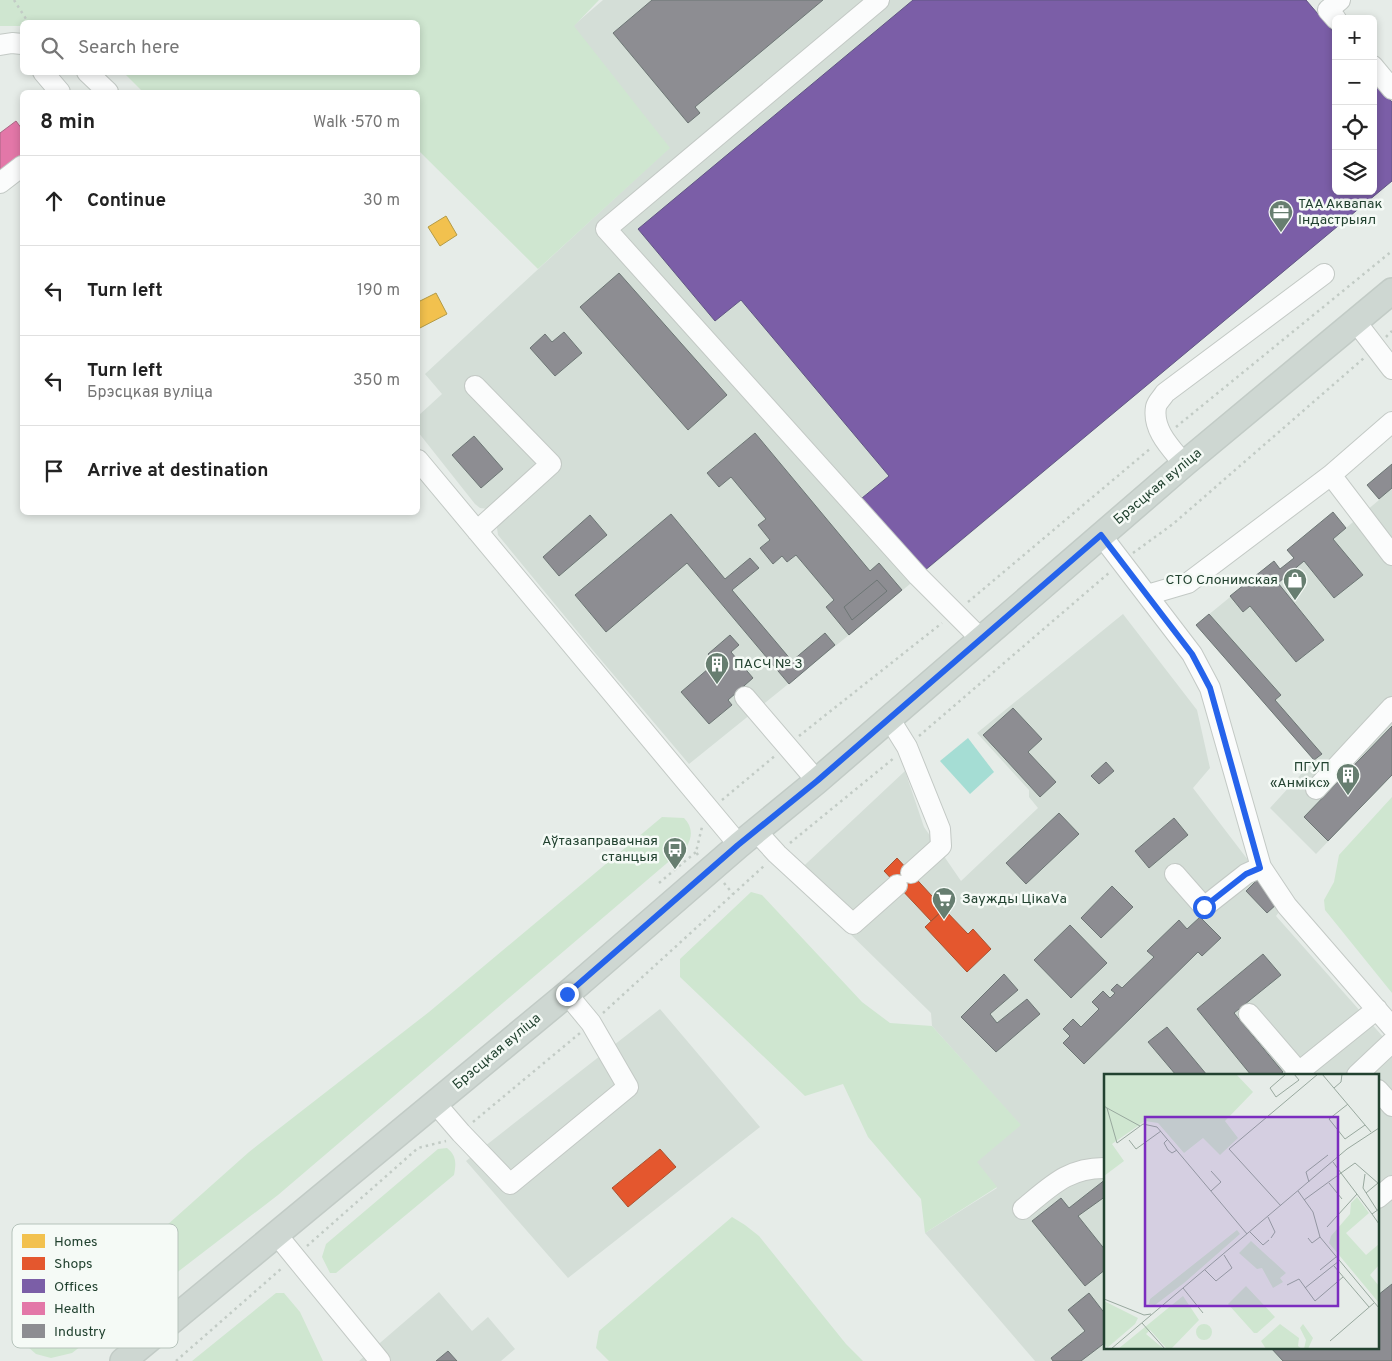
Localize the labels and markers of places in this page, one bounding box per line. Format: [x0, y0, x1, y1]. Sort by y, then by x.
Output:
place label: ТАА Аквапак Індастрыял [1298, 196, 1382, 229]
office icon: ТАА Аквапак Індастрыял [1268, 199, 1294, 233]
shop icon: СТО Слонимская [1282, 567, 1308, 601]
place label: СТО Слонимская [1166, 572, 1278, 589]
building icon: ПАСЧ № 3 [704, 651, 730, 685]
place label: ПАСЧ № 3 [734, 656, 803, 673]
place label: ПГУП «Анмікс» [1270, 759, 1330, 792]
building icon: ПГУП «Анмікс» [1335, 762, 1361, 796]
place label: Аўтазаправачная станцыя [542, 833, 658, 866]
bus stop icon: Аўтазаправачная станцыя [662, 836, 688, 870]
supermarket icon: Заужды ЦікаVа [931, 886, 957, 920]
place label: Заужды ЦікаVа [962, 891, 1067, 908]

